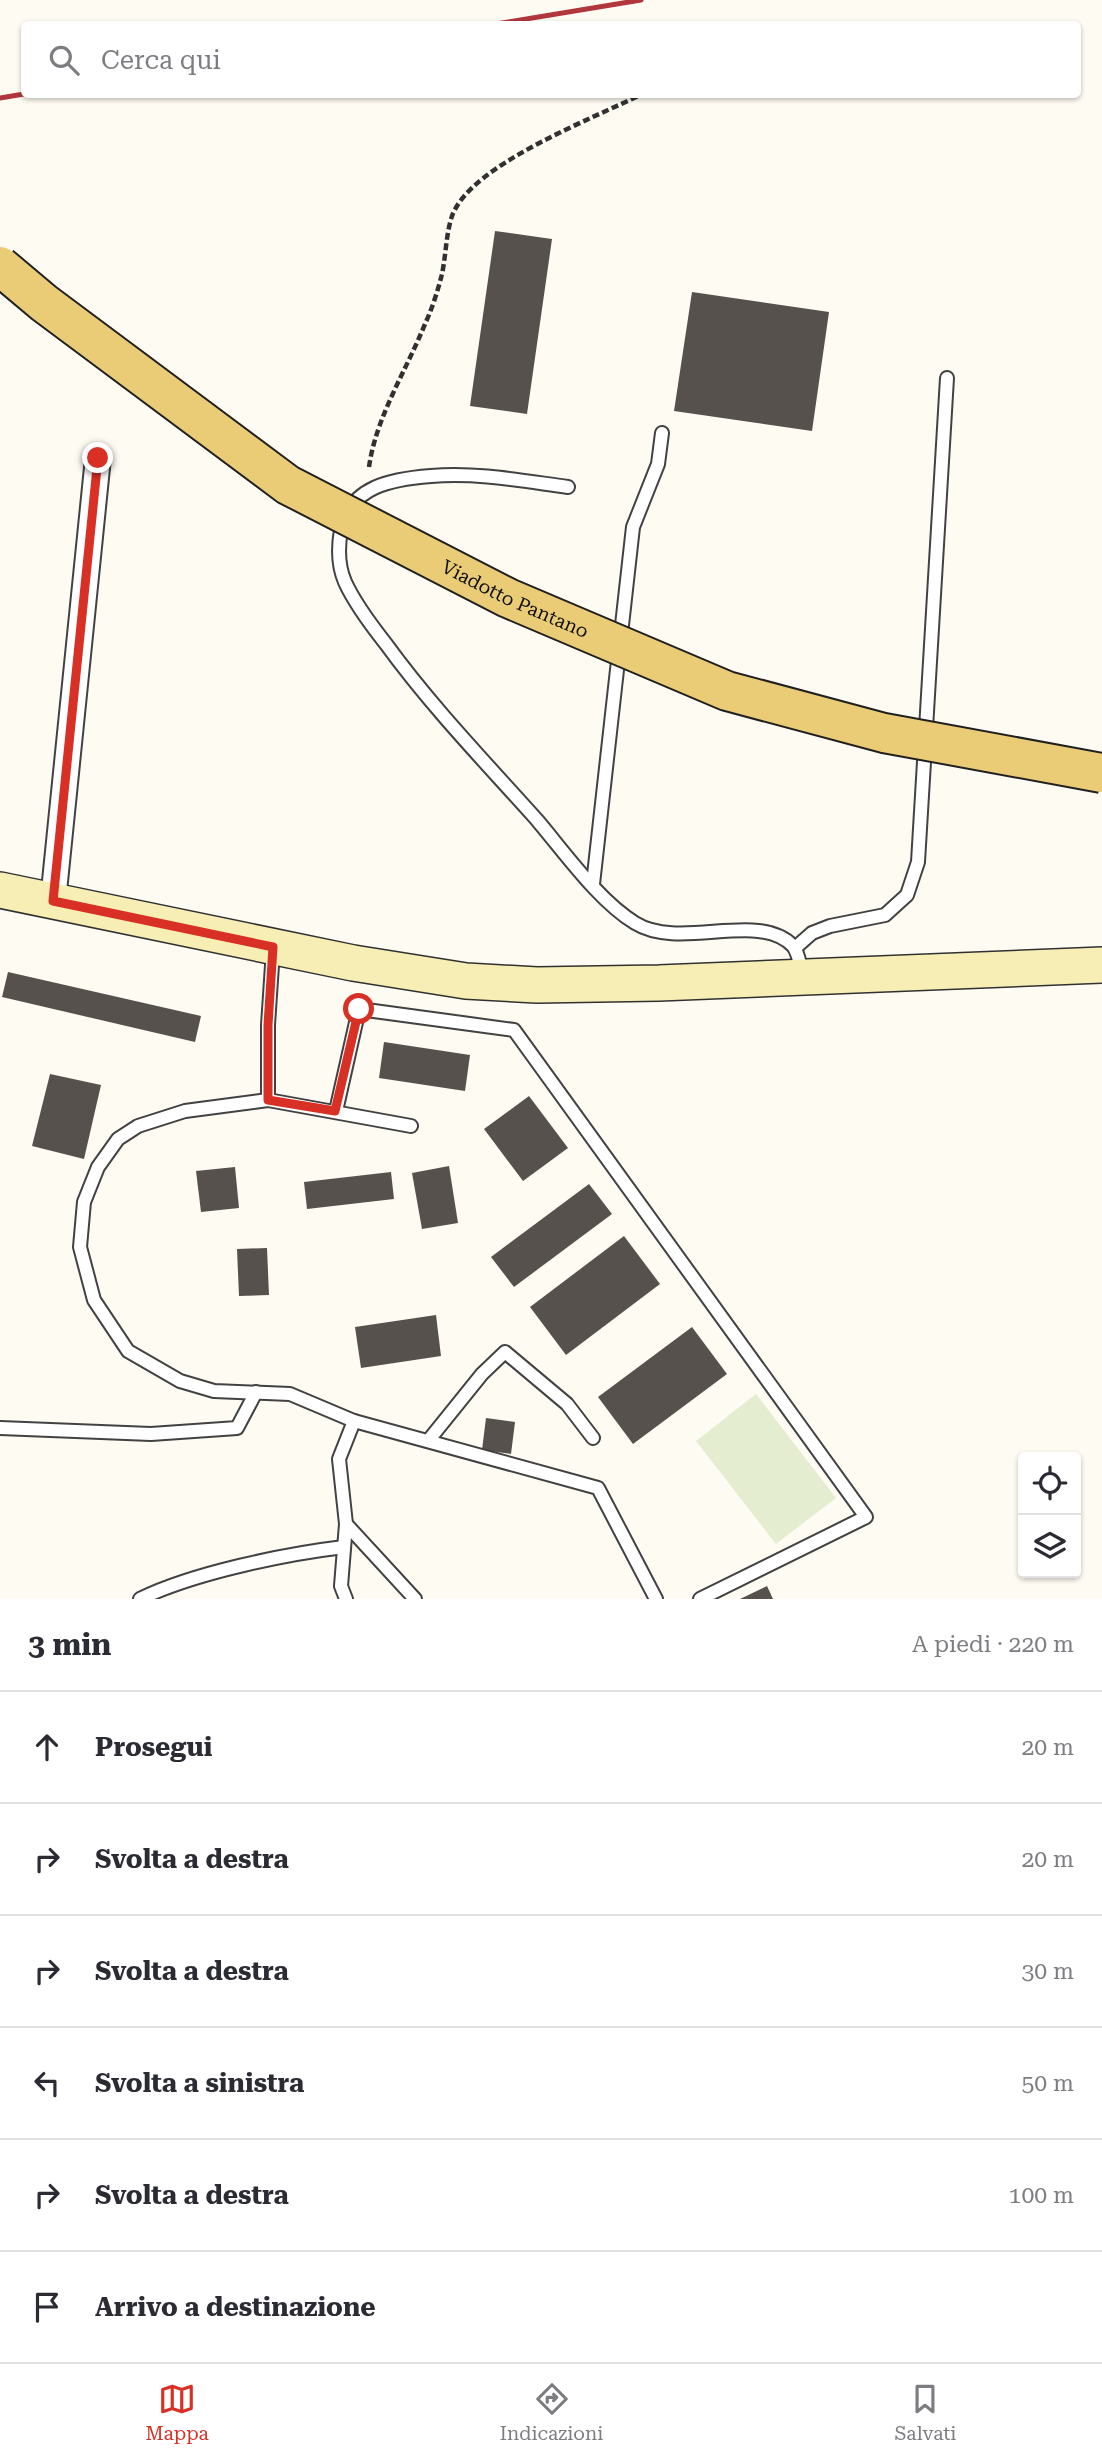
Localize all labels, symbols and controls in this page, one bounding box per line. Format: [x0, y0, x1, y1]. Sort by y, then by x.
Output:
search box [21, 21, 1081, 98]
icon: search [45, 41, 83, 79]
text: Cerca qui [101, 45, 221, 75]
route end [82, 442, 113, 473]
street label: Viadotto Pantano [438, 554, 592, 642]
route start [343, 993, 374, 1024]
map controls [1018, 1452, 1081, 1578]
button: locate [1018, 1452, 1081, 1515]
button: layers [1018, 1515, 1081, 1578]
text: 3 min [28, 1627, 111, 1662]
text: A piedi · 220 m [912, 1631, 1074, 1658]
icon: ahead [28, 1728, 66, 1766]
text: Prosegui [95, 1732, 212, 1762]
text: 20 m [1021, 1734, 1074, 1761]
icon: right [28, 1840, 66, 1878]
text: Svolta a destra [95, 1844, 289, 1874]
text: 20 m [1021, 1846, 1074, 1873]
icon: right [28, 1952, 66, 1990]
text: Svolta a destra [95, 1956, 289, 1986]
text: 30 m [1021, 1958, 1074, 1985]
icon: left [28, 2064, 66, 2102]
text: Svolta a sinistra [95, 2068, 304, 2098]
text: 50 m [1021, 2070, 1074, 2097]
icon: right [28, 2176, 66, 2214]
text: Svolta a destra [95, 2180, 289, 2210]
text: 100 m [1009, 2182, 1074, 2209]
icon: arrive [28, 2288, 66, 2326]
text: Arrivo a destinazione [95, 2292, 376, 2322]
tab: Mappa [146, 2380, 209, 2445]
tab: Indicazioni [500, 2380, 603, 2445]
tab: Salvati [894, 2380, 956, 2445]

